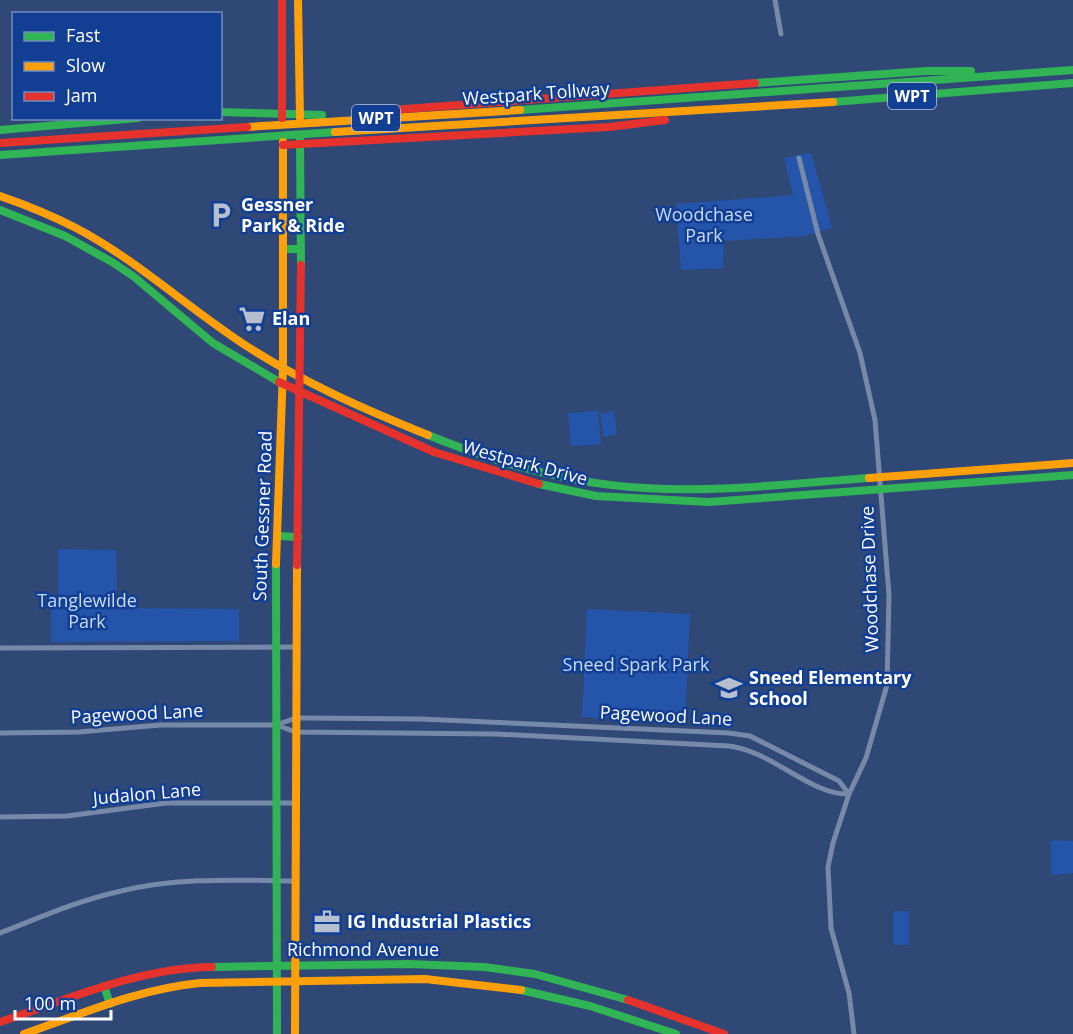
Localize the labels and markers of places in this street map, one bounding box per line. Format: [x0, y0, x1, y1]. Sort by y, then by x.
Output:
place label: Gessner Park & Ride [241, 192, 345, 237]
parking icon: Gessner Park & Ride [206, 200, 236, 230]
supermarket icon: Elan [237, 304, 267, 334]
place label: Elan [272, 306, 310, 330]
place label: Sneed Elementary School [749, 665, 912, 710]
school or university icon: Sneed Elementary School [714, 673, 744, 703]
office icon: IG Industrial Plastics [312, 907, 342, 937]
place label: IG Industrial Plastics [347, 909, 531, 933]

